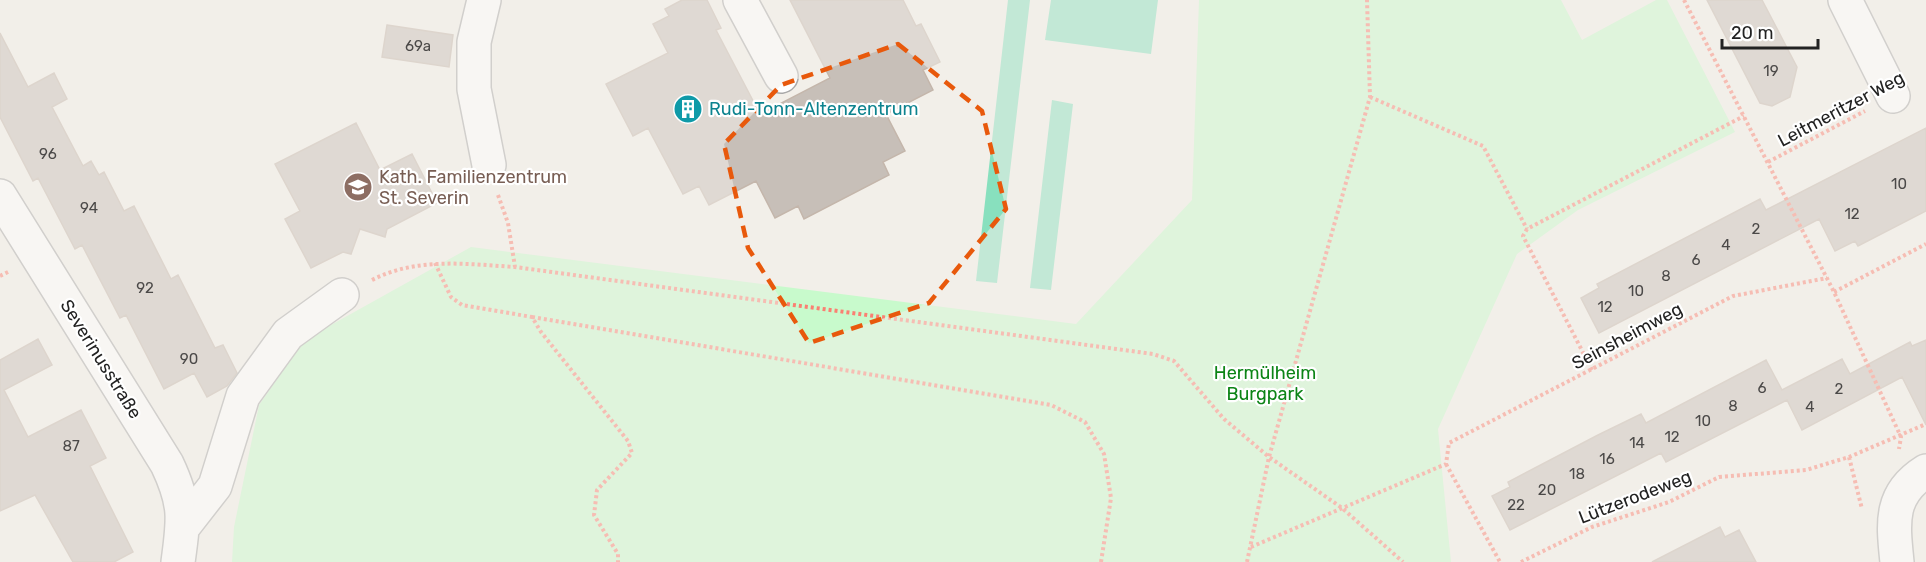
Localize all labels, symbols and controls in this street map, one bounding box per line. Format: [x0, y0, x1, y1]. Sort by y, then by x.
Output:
scale bar [1722, 12, 1818, 50]
text: 20 m [1731, 22, 1773, 44]
house number: 69a [405, 37, 431, 55]
house number: 19 [1763, 62, 1779, 80]
street label: Leitmeritzer Weg [1774, 66, 1908, 152]
building icon: Rudi-Tonn-Altenzentrum [672, 93, 704, 125]
place label: Rudi-Tonn-Altenzentrum [709, 98, 918, 120]
house number: 96 [39, 145, 57, 163]
place label: Kath. Familienzentrum St. Severin [379, 166, 567, 209]
school or university icon: Kath. Familienzentrum St. Severin [342, 171, 374, 203]
house number: 10 [1891, 175, 1907, 193]
house number: 94 [80, 199, 98, 217]
house number: 12 [1844, 205, 1860, 223]
house number: 2 [1752, 220, 1761, 238]
house number: 4 [1721, 236, 1731, 254]
house number: 6 [1691, 251, 1701, 269]
house number: 8 [1661, 267, 1671, 285]
house number: 92 [136, 279, 154, 297]
house number: 10 [1628, 282, 1644, 300]
street label: Severinusstraße [56, 295, 146, 423]
street label: Seinsheimweg [1568, 298, 1686, 374]
house number: 12 [1597, 298, 1613, 316]
house number: 90 [180, 350, 198, 368]
park label: Hermülheim Burgpark [1214, 362, 1316, 405]
house number: 6 [1757, 379, 1767, 397]
house number: 2 [1835, 380, 1844, 398]
house number: 8 [1728, 397, 1738, 415]
house number: 4 [1805, 398, 1815, 416]
house number: 10 [1695, 412, 1711, 430]
house number: 12 [1664, 428, 1680, 446]
house number: 14 [1629, 434, 1645, 452]
house number: 87 [62, 437, 80, 455]
house number: 16 [1599, 450, 1615, 468]
house number: 18 [1569, 465, 1585, 483]
street label: Lützerodeweg [1575, 465, 1695, 529]
house number: 20 [1538, 481, 1556, 499]
house number: 22 [1507, 496, 1525, 514]

